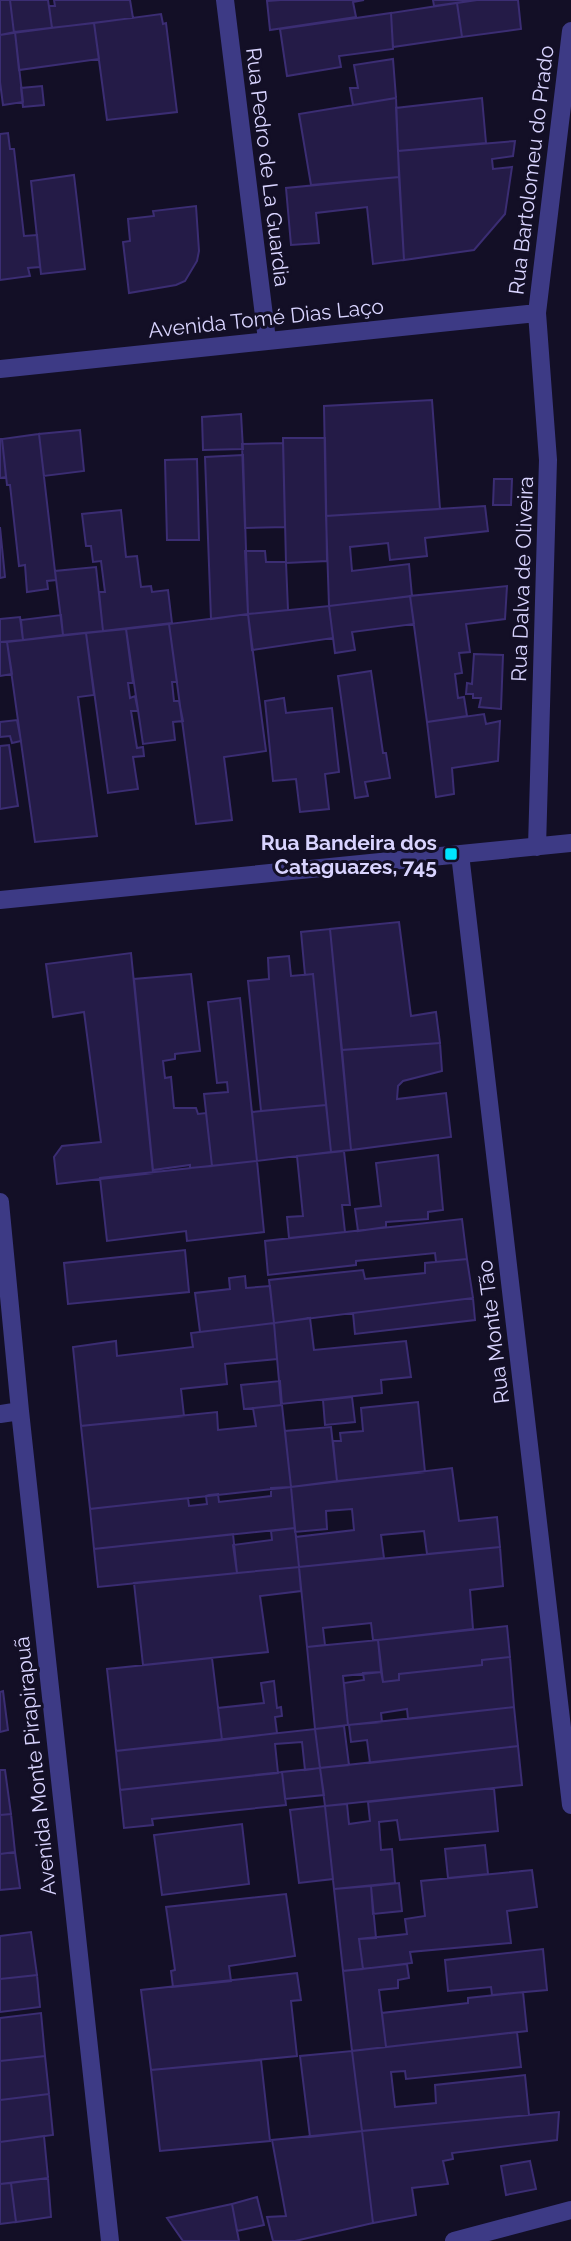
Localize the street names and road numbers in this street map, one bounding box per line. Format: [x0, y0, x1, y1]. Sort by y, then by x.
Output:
street label: Rua Bartolomeu do Prado [503, 44, 559, 296]
street label: Rua Pedro de La Guardia [241, 46, 295, 288]
street label: Avenida Tomé Dias Laço [147, 293, 385, 343]
street label: Rua Dalva de Oliveira [506, 476, 538, 682]
street label: Rua Monte Tão [472, 1259, 514, 1405]
street label: Avenida Monte Pirapirapuã [9, 1635, 61, 1897]

